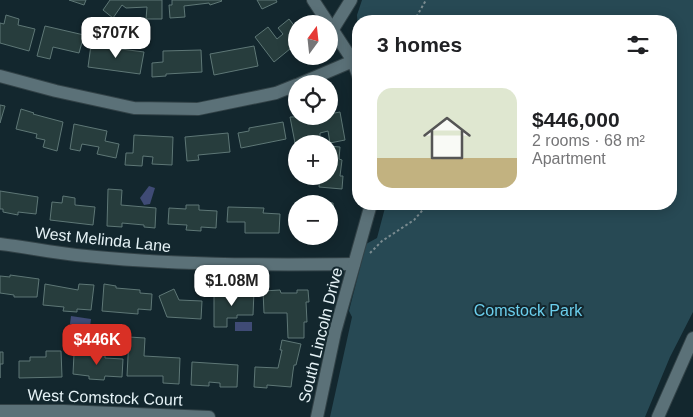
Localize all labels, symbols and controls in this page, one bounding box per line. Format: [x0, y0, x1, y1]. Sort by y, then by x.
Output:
north arrow [288, 15, 338, 65]
map controls [288, 15, 338, 245]
pin: $707K [81, 17, 151, 59]
text: $707K [92, 24, 140, 41]
icon: filters [624, 31, 652, 59]
text: 3 homes [377, 33, 462, 56]
button: locate [288, 75, 338, 125]
icon: home [417, 108, 477, 168]
text: $446,000 [532, 108, 620, 131]
text: 2 rooms · 68 m² [532, 132, 645, 149]
button: + [288, 135, 338, 185]
text: Apartment [532, 150, 606, 167]
button: − [288, 195, 338, 245]
street label: West Melinda Lane [34, 224, 172, 255]
pin: $1.08M [191, 264, 273, 307]
street label: South Lincoln Drive [295, 266, 346, 404]
text: $1.08M [205, 272, 259, 289]
park label: Comstock Park [474, 302, 583, 319]
pin: $446K [62, 324, 132, 366]
text: $446K [73, 331, 121, 348]
street label: West Comstock Court [27, 386, 183, 409]

